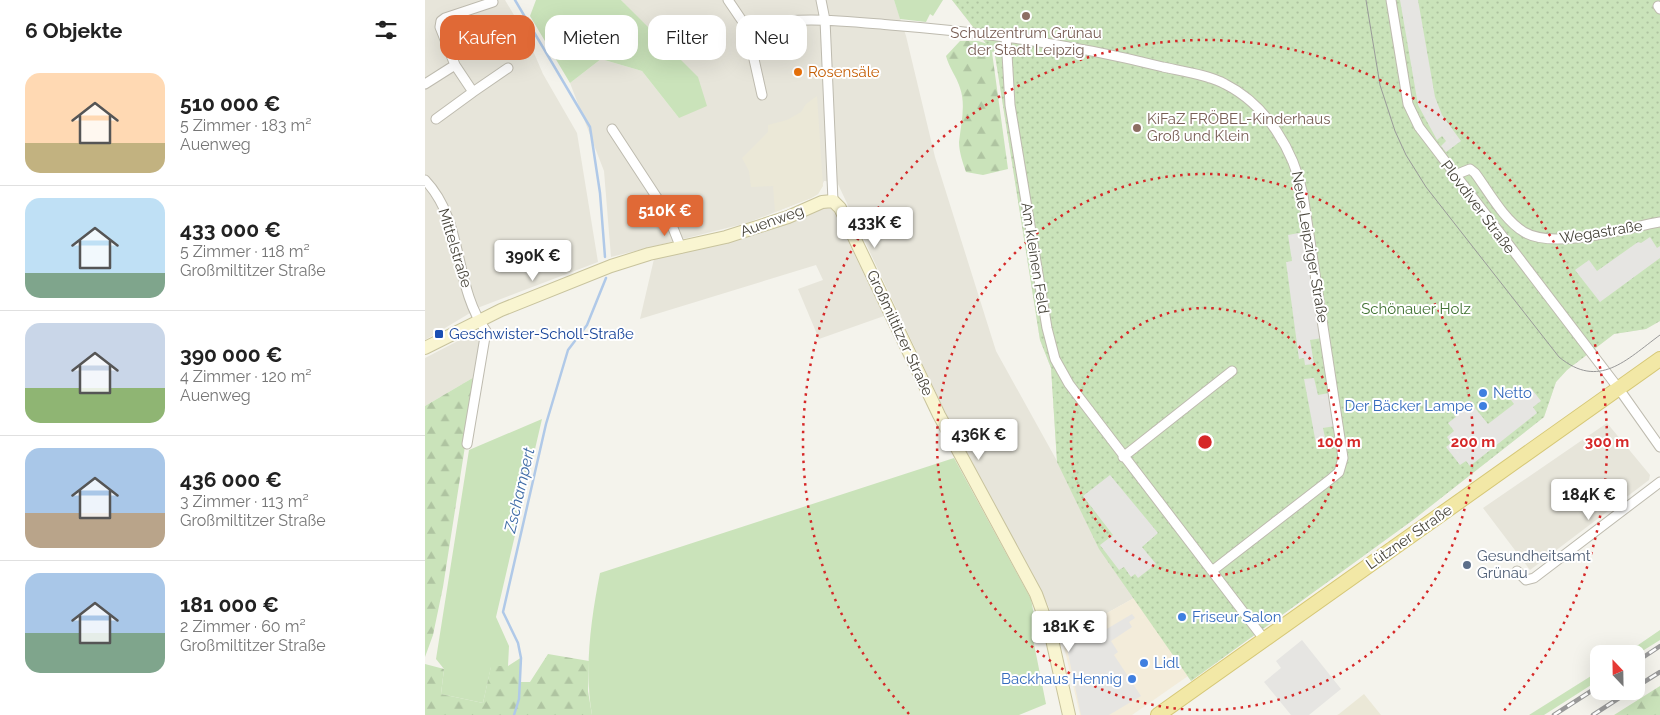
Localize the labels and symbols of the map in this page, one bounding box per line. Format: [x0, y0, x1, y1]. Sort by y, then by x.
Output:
marker: Schulzentrum Grünau der Stadt Leipzig [1020, 10, 1032, 22]
place label: Schulzentrum Grünau der Stadt Leipzig [950, 24, 1102, 59]
place label: Rosensäle [808, 63, 880, 81]
marker: Rosensäle [792, 66, 804, 78]
place label: KiFaZ FRÖBEL-Kinderhaus Groß und Klein [1147, 109, 1330, 145]
marker: KiFaZ FRÖBEL-Kinderhaus Groß und Klein [1131, 122, 1143, 134]
street label: Plovdiver Straße [1437, 157, 1519, 257]
street label: Neue Leipziger Straße [1288, 170, 1332, 324]
pin: 510K € [624, 194, 706, 237]
street label: Auenweg [738, 201, 806, 241]
street label: Am kleinen Feld [1017, 201, 1053, 315]
street label: Mittelstraße [434, 206, 476, 290]
pin: 433K € [834, 206, 916, 249]
street label: Wegastraße [1558, 217, 1644, 247]
pin: 390K € [492, 240, 574, 282]
street label: Großmiltitzer Straße [863, 267, 937, 399]
park label: Schönauer Holz [1361, 300, 1471, 318]
place label: Geschwister-Scholl-Straße [449, 325, 634, 343]
marker: Geschwister-Scholl-Straße [433, 328, 445, 340]
place label: Netto [1493, 384, 1532, 402]
marker: Netto [1477, 387, 1489, 399]
place label: Der Bäcker Lampe [1344, 397, 1473, 415]
marker: Der Bäcker Lampe [1477, 400, 1489, 412]
pin: 436K € [938, 418, 1020, 461]
centre of rings [1196, 433, 1214, 451]
text: 100 m [1317, 433, 1361, 451]
text: 200 m [1451, 433, 1495, 451]
text: 300 m [1585, 433, 1629, 451]
water label: Zschampert [500, 445, 539, 535]
pin: 184K € [1548, 478, 1630, 521]
street label: Lützner Straße [1363, 501, 1456, 573]
place label: Gesundheitsamt Grünau [1477, 547, 1591, 582]
marker: Gesundheitsamt Grünau [1461, 559, 1473, 571]
place label: Friseur Salon [1192, 608, 1282, 626]
pin: 181K € [1028, 610, 1110, 653]
marker: Friseur Salon [1176, 611, 1188, 623]
north arrow [1590, 645, 1645, 700]
place label: Lidl [1154, 654, 1180, 672]
marker: Lidl [1138, 657, 1150, 669]
place label: Backhaus Hennig [1001, 670, 1122, 688]
marker: Backhaus Hennig [1126, 673, 1138, 685]

